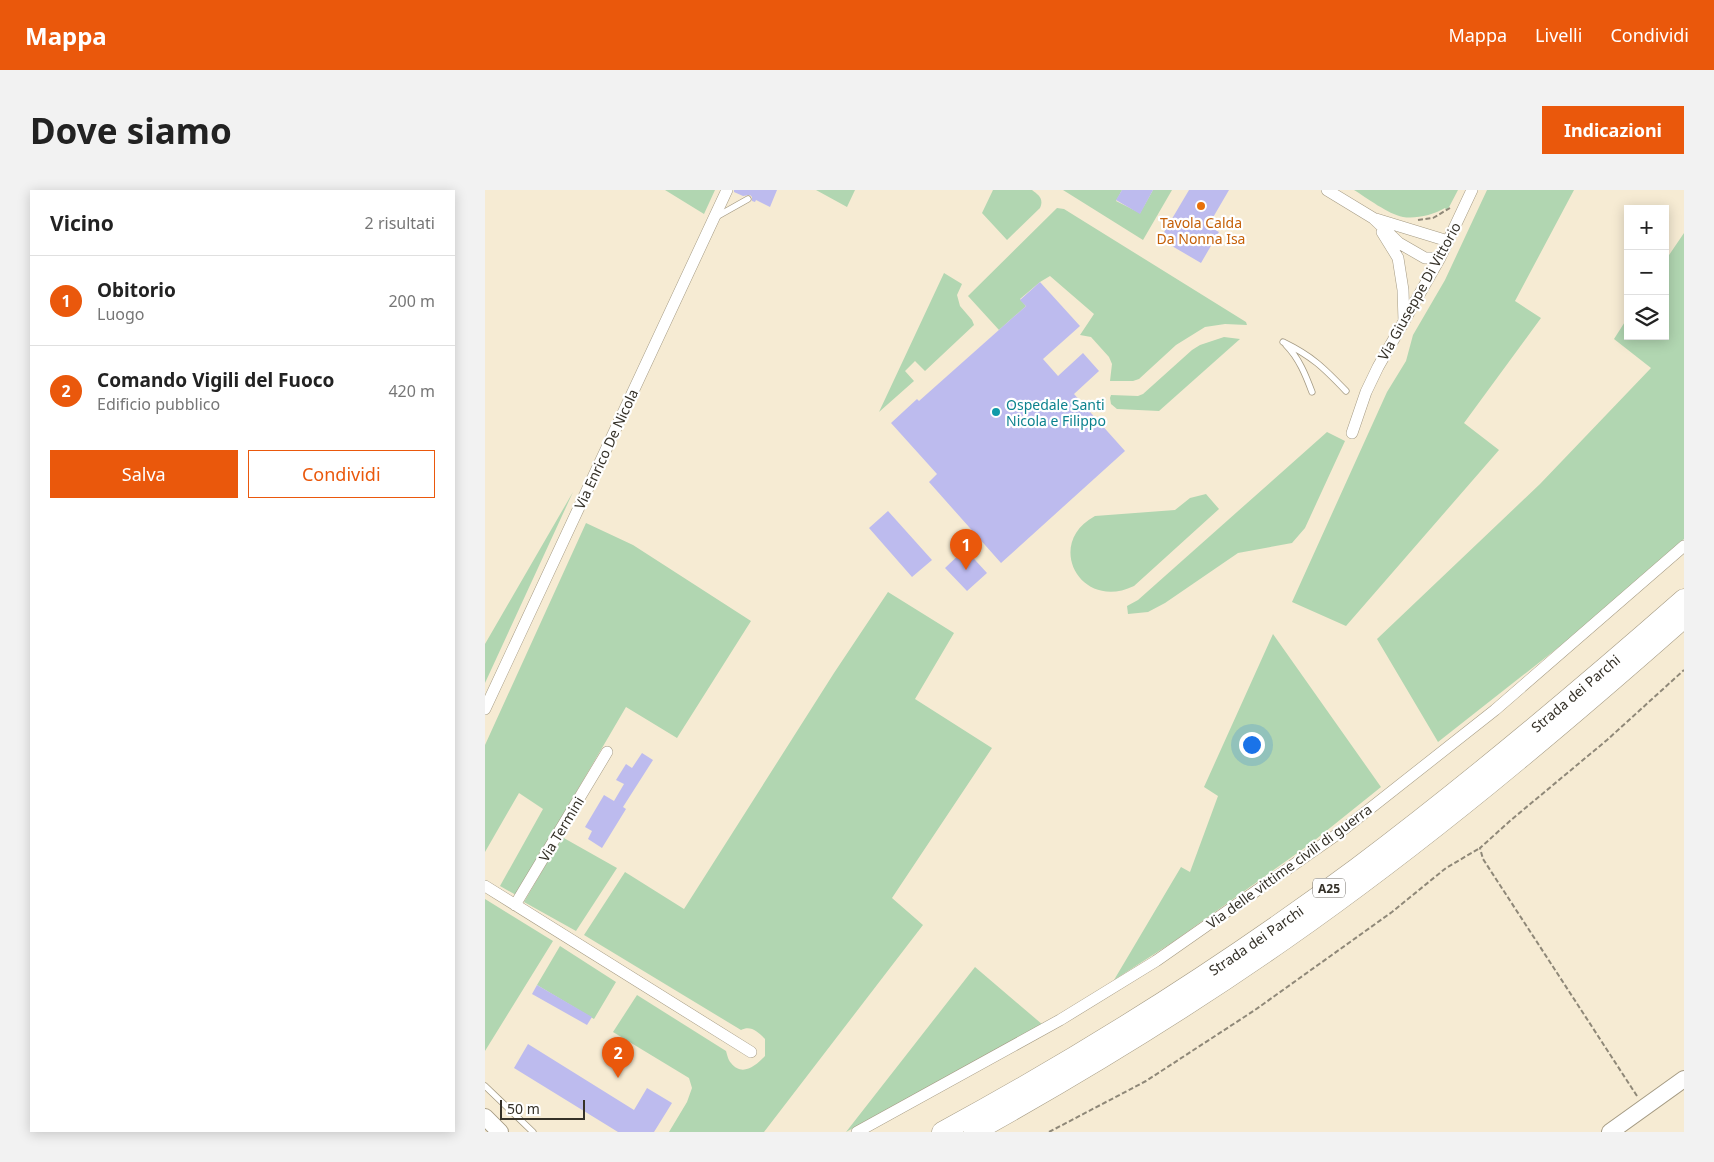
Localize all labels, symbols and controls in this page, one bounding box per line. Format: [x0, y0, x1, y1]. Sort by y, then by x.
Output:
text: Mappa [25, 19, 107, 52]
text: Mappa [1448, 23, 1507, 47]
text: Livelli [1535, 23, 1582, 47]
text: Condividi [1610, 23, 1689, 47]
button: Indicazioni [1542, 106, 1684, 154]
text: Dove siamo [30, 107, 232, 154]
marker: Tavola Calda Da Nonna Isa [1195, 200, 1207, 212]
map controls [1624, 205, 1669, 340]
button: + [1624, 205, 1669, 250]
text: Vicino [50, 209, 114, 237]
text: 2 risultati [365, 212, 435, 234]
place label: Tavola Calda Da Nonna Isa [1157, 213, 1245, 248]
street label: Via Giuseppe Di Vittorio [1373, 219, 1465, 363]
button: − [1624, 250, 1669, 295]
text: Obitorio [97, 277, 176, 303]
text: 1 [61, 290, 71, 312]
text: 200 m [388, 290, 435, 312]
button: layers [1624, 295, 1669, 340]
text: Luogo [97, 303, 144, 325]
text: Comando Vigili del Fuoco [97, 367, 334, 393]
text: 2 [61, 380, 71, 402]
text: 420 m [388, 380, 435, 402]
street label: Via Enrico De Nicola [570, 386, 642, 512]
text: Edificio pubblico [97, 393, 220, 415]
place label: Ospedale Santi Nicola e Filippo [1006, 395, 1106, 430]
marker: Ospedale Santi Nicola e Filippo [990, 406, 1002, 418]
button: Salva [50, 450, 238, 498]
button: Condividi [248, 450, 435, 498]
pin: 1 [950, 529, 982, 570]
street label: Strada dei Parchi [1527, 650, 1624, 736]
your location [1239, 732, 1265, 758]
street label: Via Termini [534, 793, 588, 865]
street label: Via delle vittime civili di guerra [1203, 800, 1375, 932]
road number: A25 [1313, 878, 1345, 898]
street label: Strada dei Parchi [1205, 901, 1307, 979]
pin: 2 [602, 1037, 634, 1078]
scale bar [500, 1097, 585, 1120]
text: 50 m [507, 1099, 540, 1118]

